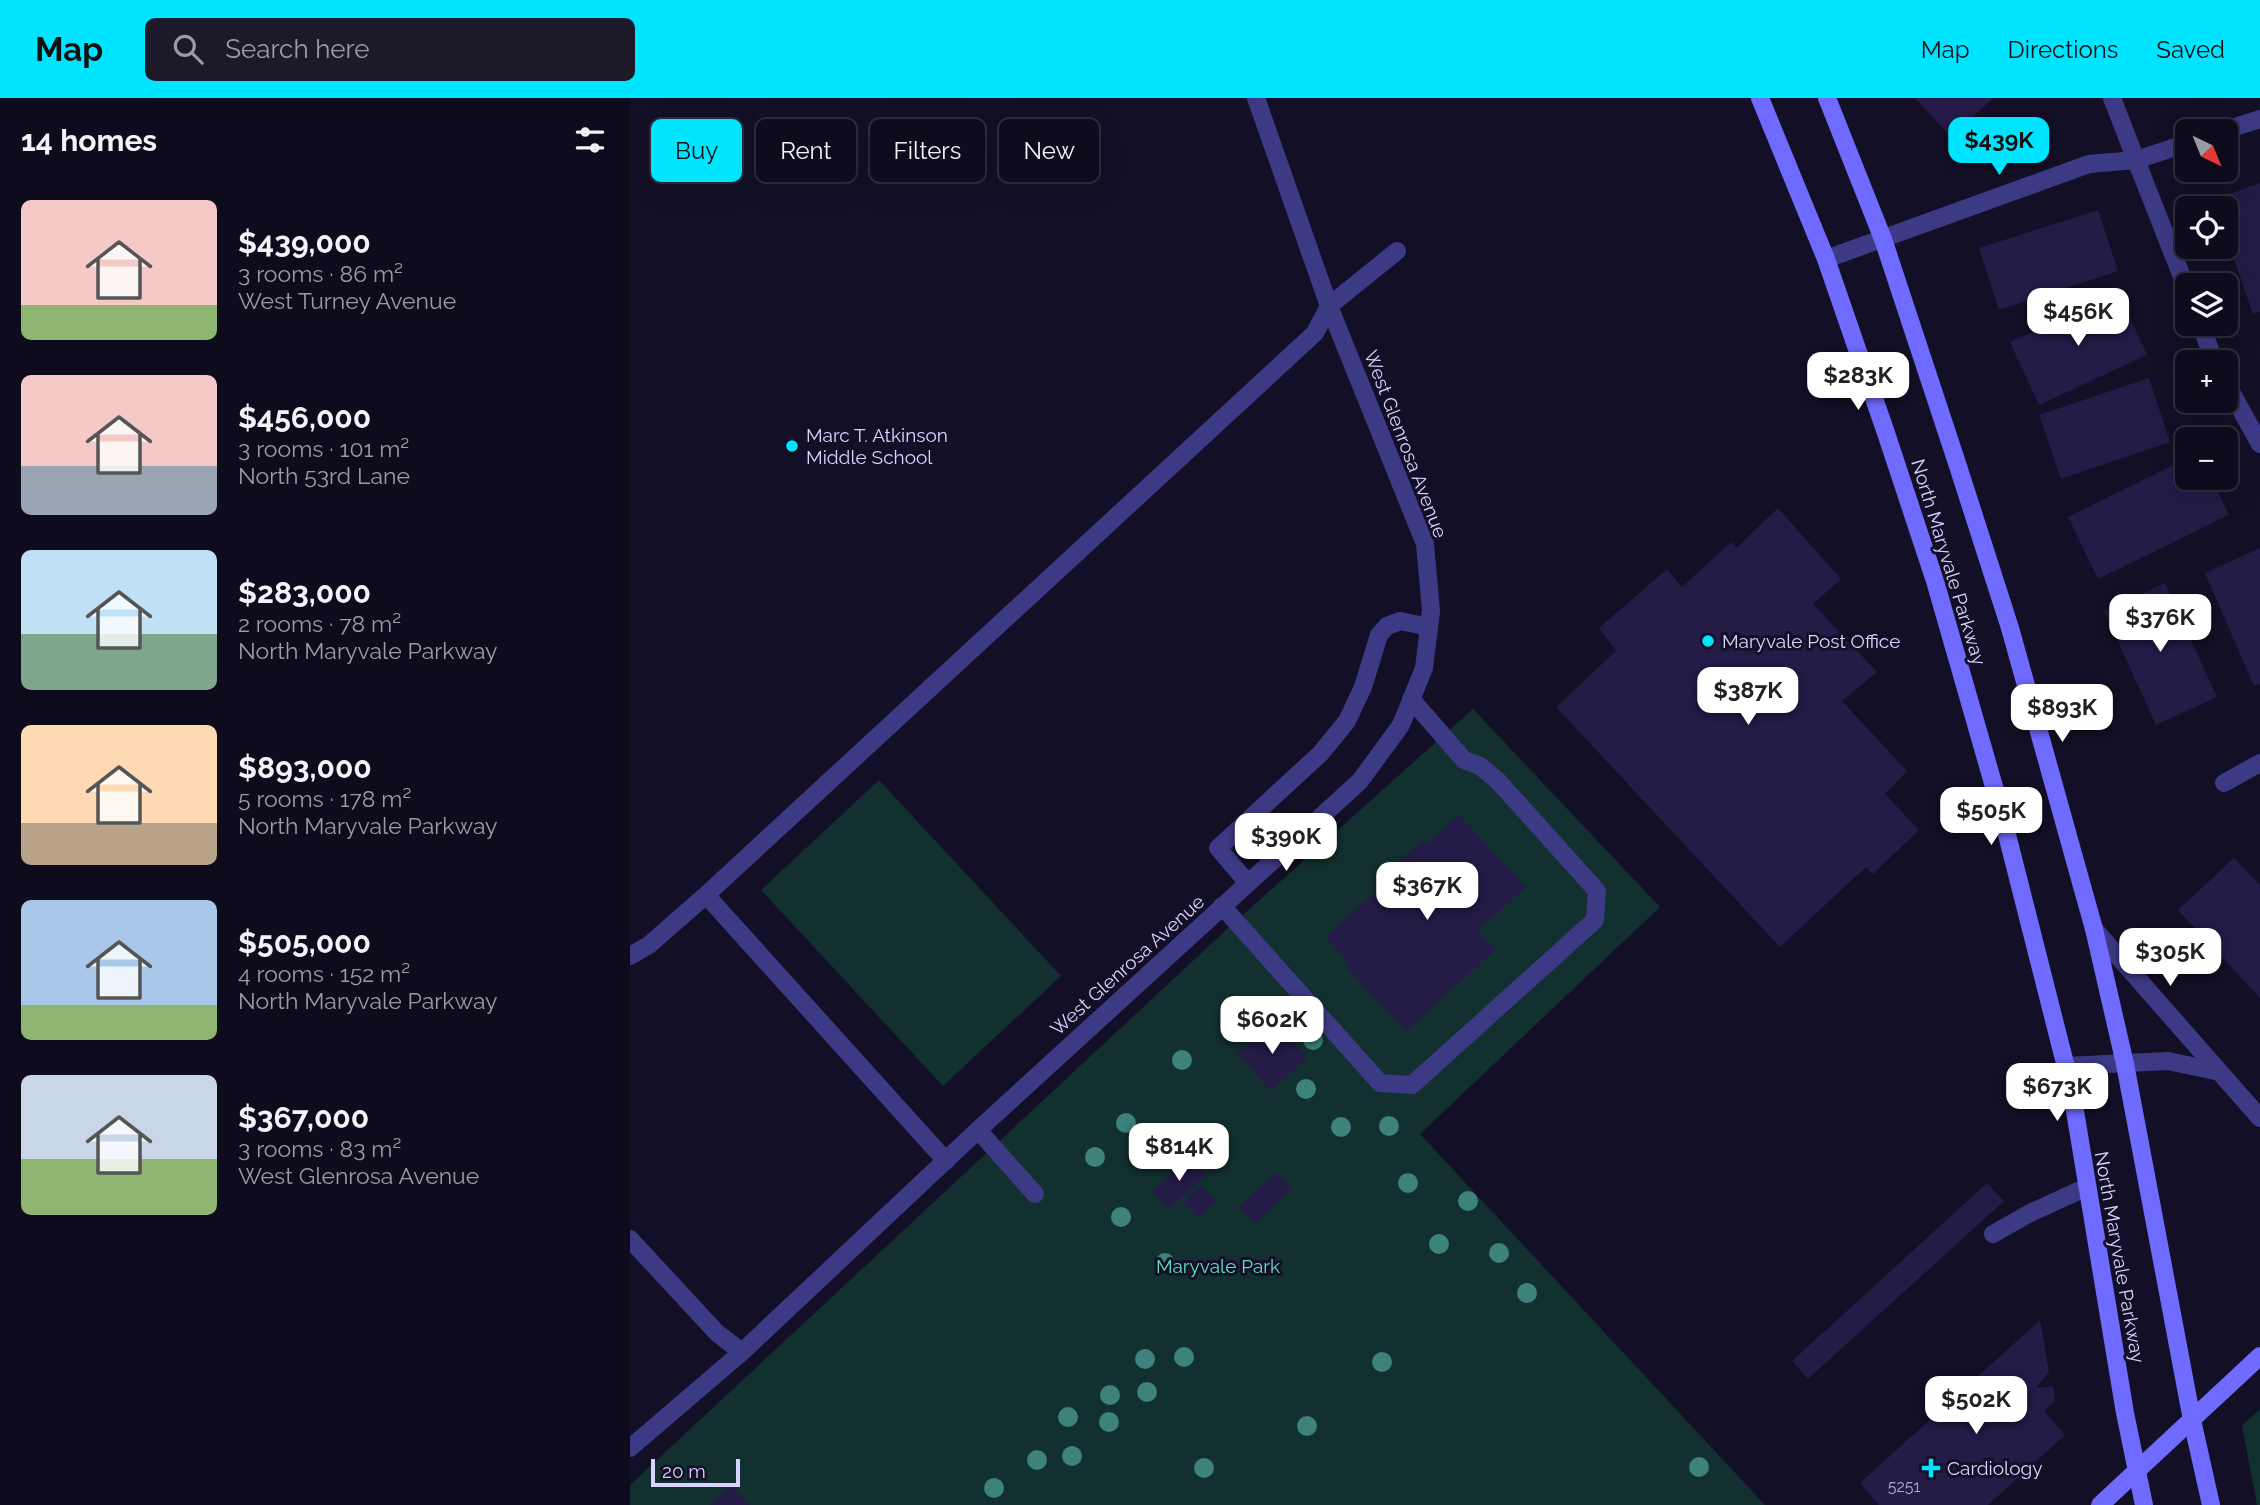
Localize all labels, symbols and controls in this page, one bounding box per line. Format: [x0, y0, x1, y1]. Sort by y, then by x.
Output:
search box [145, 18, 635, 81]
text: Map [35, 30, 103, 69]
icon: search [169, 30, 207, 68]
text: Search here [225, 34, 370, 64]
text: Map [1921, 35, 1970, 64]
text: Directions [2008, 35, 2118, 64]
text: Saved [2156, 35, 2225, 64]
pin: $439K [1950, 118, 2048, 177]
chip: Buy [651, 119, 742, 182]
chip: Rent [756, 119, 856, 182]
chip: Filters [870, 119, 985, 182]
chip: New [999, 119, 1099, 182]
north arrow [2175, 119, 2238, 182]
map controls [2175, 119, 2238, 490]
icon: filters [571, 121, 609, 159]
text: 14 homes [21, 123, 157, 158]
text: $439K [1964, 126, 2034, 153]
button: locate [2175, 196, 2238, 259]
text: $439,000 [238, 225, 371, 260]
icon: home [77, 228, 161, 312]
text: 3 rooms · 86 m² [238, 260, 403, 287]
button: layers [2175, 273, 2238, 336]
text: West Turney Avenue [238, 287, 456, 314]
pin: $456K [2029, 288, 2127, 348]
text: $456K [2043, 297, 2113, 324]
street label: West Glenrosa Avenue [1360, 347, 1452, 541]
button: + [2175, 350, 2238, 413]
pin: $283K [1809, 352, 1907, 412]
text: $283K [1823, 361, 1893, 388]
text: $456,000 [238, 400, 371, 435]
icon: home [77, 403, 161, 487]
place label: Marc T. Atkinson Middle School [806, 424, 948, 468]
button: − [2175, 427, 2238, 490]
text: 3 rooms · 101 m² [238, 435, 409, 462]
marker: Marc T. Atkinson Middle School [784, 438, 800, 454]
street label: North Maryvale Parkway [1907, 456, 1991, 668]
text: North 53rd Lane [238, 462, 410, 489]
text: $283,000 [238, 575, 371, 610]
icon: home [77, 578, 161, 662]
pin: $376K [2111, 594, 2209, 654]
text: $376K [2125, 603, 2195, 630]
text: 2 rooms · 78 m² [238, 610, 401, 637]
place label: Maryvale Post Office [1722, 630, 1900, 652]
marker: Maryvale Post Office [1700, 633, 1716, 649]
text: North Maryvale Parkway [238, 637, 498, 664]
pin: $387K [1699, 668, 1797, 727]
text: $387K [1713, 676, 1783, 703]
pin: $893K [2013, 684, 2111, 744]
text: $893K [2027, 693, 2097, 720]
text: $893,000 [238, 750, 372, 785]
icon: home [77, 753, 161, 837]
text: 5 rooms · 178 m² [238, 785, 411, 812]
pin: $505K [1942, 788, 2040, 847]
text: $505K [1956, 796, 2026, 823]
text: North Maryvale Parkway [238, 812, 498, 839]
pin: $390K [1237, 814, 1335, 873]
text: $390K [1251, 822, 1321, 849]
pin: $367K [1378, 862, 1476, 922]
text: $367K [1392, 871, 1462, 898]
street label: West Glenrosa Avenue [1046, 890, 1208, 1040]
text: $505,000 [238, 925, 371, 960]
icon: home [77, 928, 161, 1012]
pin: $305K [2121, 928, 2219, 988]
text: $305K [2135, 937, 2205, 964]
text: 4 rooms · 152 m² [238, 960, 410, 987]
text: North Maryvale Parkway [238, 987, 498, 1014]
pin: $602K [1223, 996, 1321, 1056]
text: $602K [1236, 1005, 1308, 1032]
pin: $673K [2008, 1063, 2106, 1123]
text: $673K [2022, 1072, 2092, 1099]
text: $367,000 [238, 1100, 369, 1135]
icon: home [77, 1103, 161, 1187]
pin: $814K [1130, 1124, 1228, 1183]
text: $814K [1145, 1132, 1213, 1159]
text: 3 rooms · 83 m² [238, 1135, 401, 1162]
street label: North Maryvale Parkway [2091, 1150, 2149, 1364]
text: West Glenrosa Avenue [238, 1162, 479, 1189]
park label: Maryvale Park [1156, 1255, 1280, 1277]
pin: $502K [1927, 1376, 2025, 1436]
text: $502K [1941, 1385, 2011, 1412]
scale bar [651, 1456, 740, 1488]
place label: Cardiology [1947, 1457, 2043, 1479]
marker: Cardiology [1921, 1458, 1941, 1478]
text: 20 m [662, 1460, 706, 1482]
house number: 5251 [1888, 1477, 1920, 1496]

